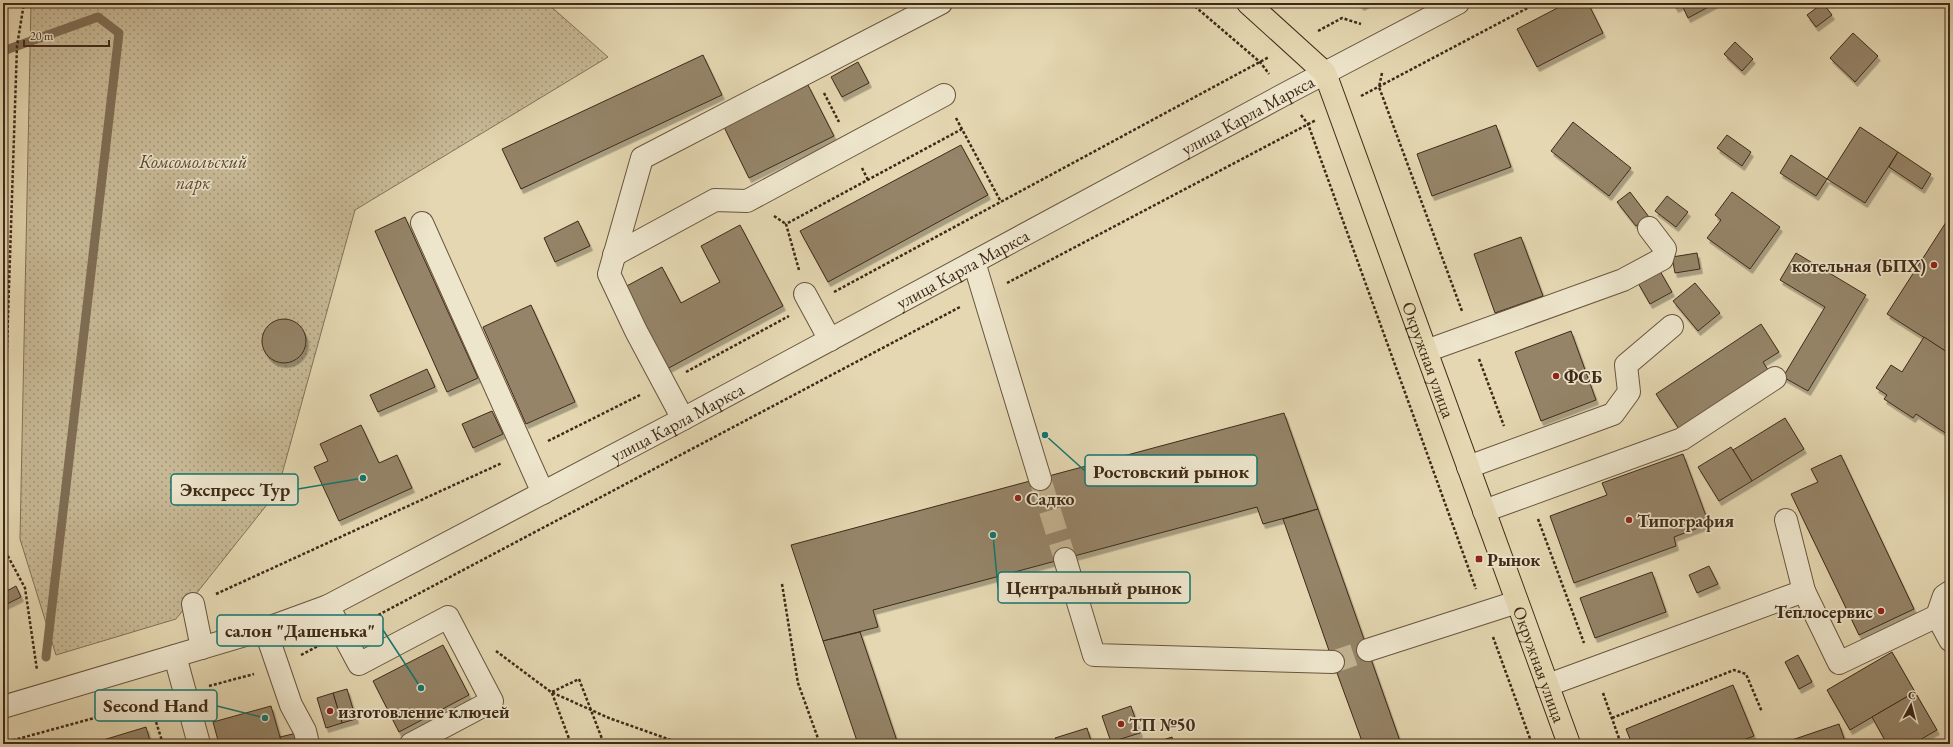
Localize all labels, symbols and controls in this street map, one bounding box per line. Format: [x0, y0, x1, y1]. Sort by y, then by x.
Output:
scale bar [24, 22, 109, 48]
text: 20 m [30, 28, 54, 44]
street label: улица Карла Маркса [1177, 69, 1319, 160]
park label: Комсомольский парк [138, 150, 247, 195]
street label: улица Карла Маркса [892, 223, 1034, 314]
place label: котельная (БПХ) [1792, 254, 1926, 277]
marker: котельная (БПХ) [1929, 260, 1939, 270]
street label: Окружная улица [1398, 298, 1461, 422]
place label: ФСБ [1564, 365, 1602, 388]
marker: ФСБ [1551, 371, 1561, 381]
street label: улица Карла Маркса [606, 376, 748, 467]
callout: Ростовский рынок [1085, 455, 1257, 486]
text: Ростовский рынок [1093, 459, 1249, 484]
callout: Экспресс Тур [171, 474, 298, 505]
text: Экспресс Тур [180, 477, 291, 502]
place label: Садко [1026, 487, 1075, 510]
marker: Садко [1013, 493, 1023, 503]
place label: Типография [1637, 509, 1735, 532]
marker: Типография [1624, 515, 1634, 525]
place label: Рынок [1487, 548, 1540, 571]
marker: Рынок [1474, 554, 1484, 564]
callout: Центральный рынок [998, 572, 1190, 603]
text: Центральный рынок [1006, 575, 1182, 600]
place label: Теплосервис [1774, 600, 1874, 623]
street label: Окружная улица [1508, 603, 1572, 726]
marker: Теплосервис [1876, 606, 1886, 616]
callout: салон "Дашенька" [217, 615, 383, 646]
text: салон "Дашенька" [225, 618, 375, 643]
north arrow [1891, 685, 1931, 725]
text: С [1907, 688, 1917, 703]
callout: Second Hand [95, 690, 217, 721]
text: Second Hand [103, 693, 209, 718]
place label: изготовление ключей [338, 700, 510, 723]
marker: изготовление ключей [325, 706, 335, 716]
place label: ТП №50 [1129, 713, 1196, 736]
marker: ТП №50 [1116, 719, 1126, 729]

